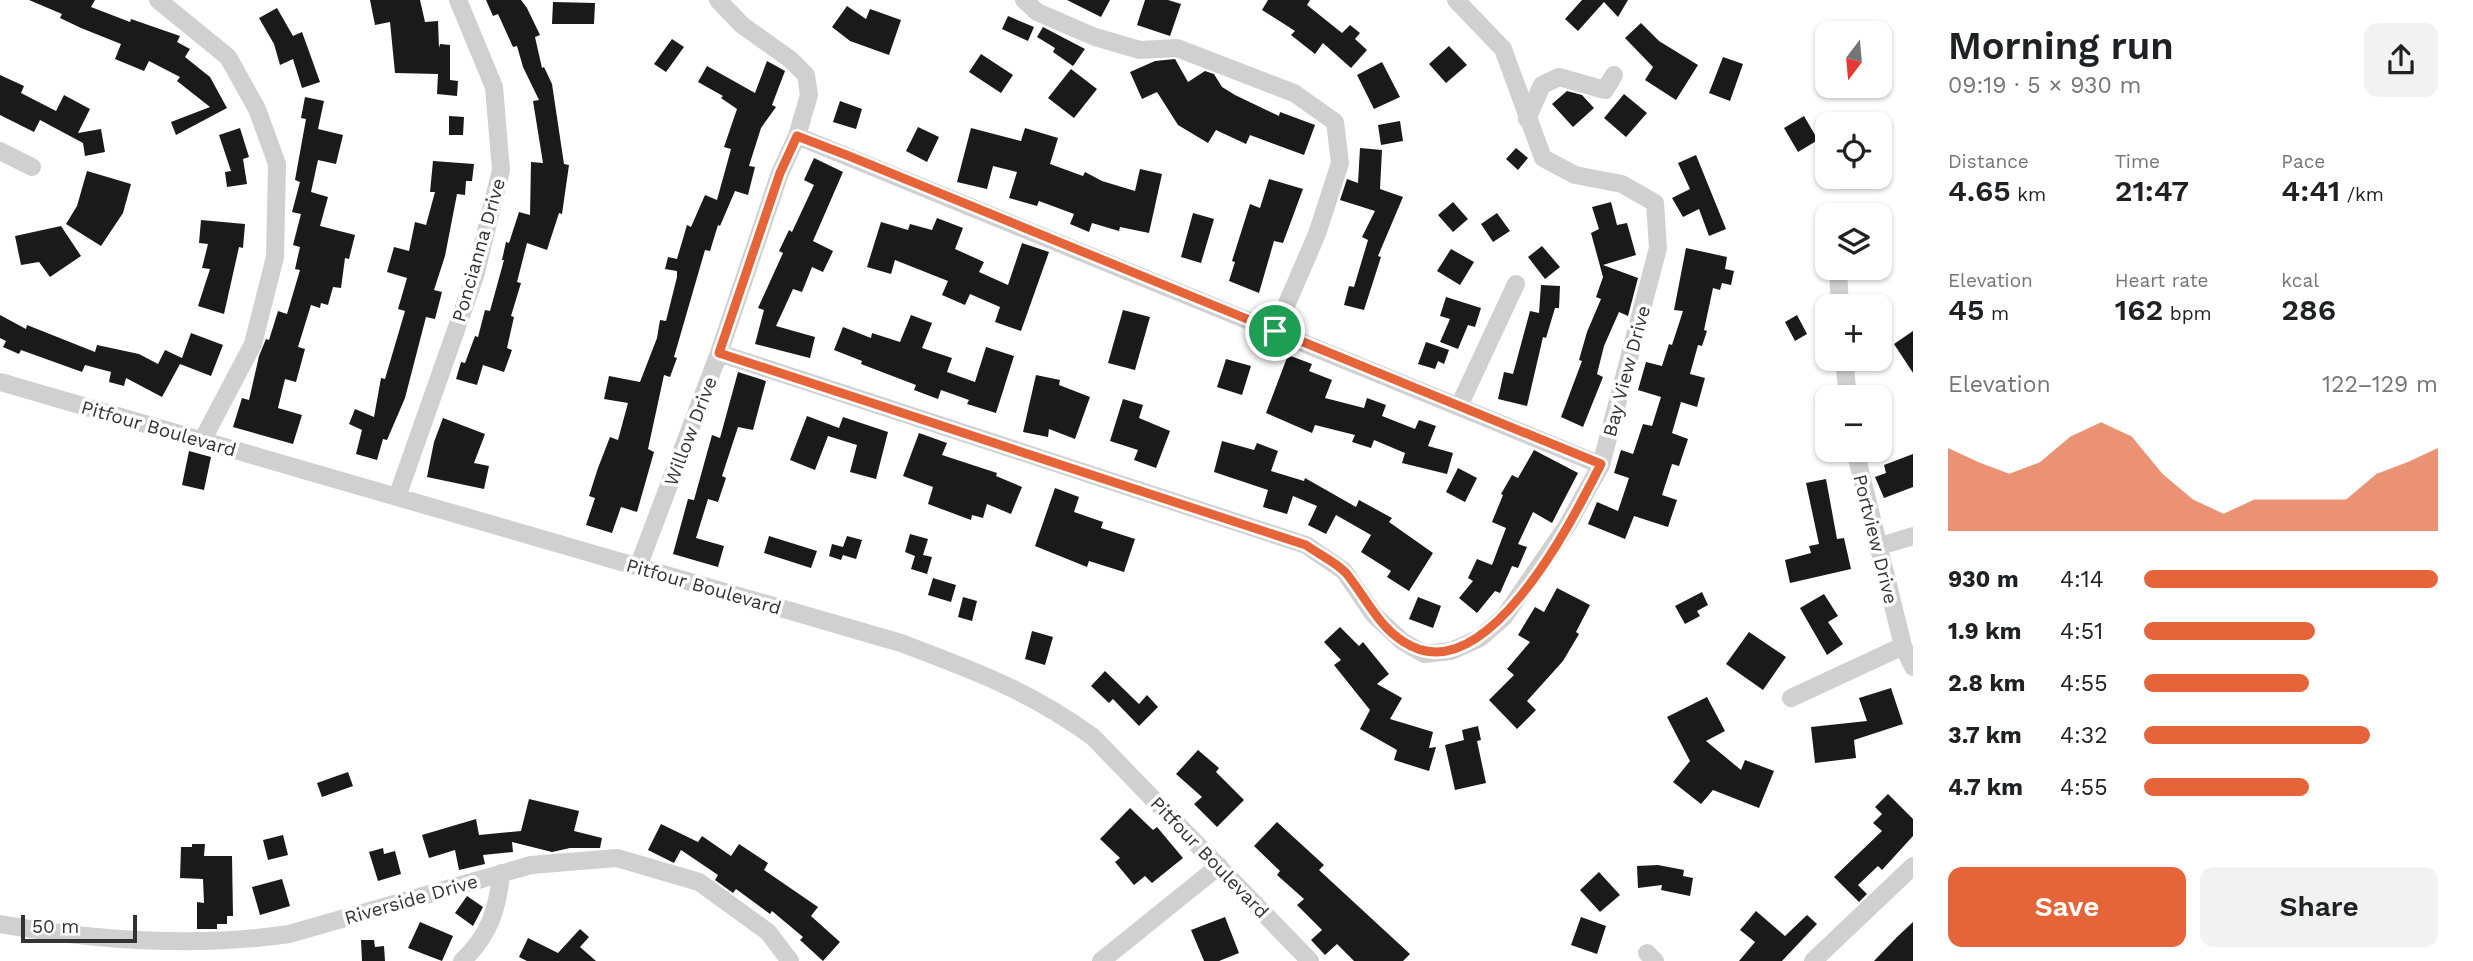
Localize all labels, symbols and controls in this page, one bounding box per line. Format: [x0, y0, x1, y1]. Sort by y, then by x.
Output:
north arrow [1815, 21, 1892, 98]
map controls [1815, 21, 1892, 462]
button: share [2364, 23, 2438, 97]
text: Morning run [1948, 24, 2174, 68]
text: 09:19 · 5 × 930 m [1948, 72, 2142, 99]
button: locate [1815, 112, 1892, 189]
text: Distance [1948, 150, 2029, 173]
text: Time [2115, 150, 2160, 173]
text: Pace [2281, 150, 2325, 173]
text: 4.65 [1948, 173, 2011, 208]
text: 21:47 [2115, 173, 2189, 208]
text: 4:41 [2281, 173, 2340, 208]
street label: Poncianna Drive [447, 176, 510, 325]
text: km [2011, 183, 2046, 206]
text: /km [2340, 183, 2384, 206]
button: layers [1815, 203, 1892, 280]
text: Elevation [1948, 269, 2033, 292]
text: Heart rate [2115, 269, 2209, 292]
text: kcal [2281, 269, 2319, 292]
text: 45 [1948, 292, 1984, 327]
text: 162 [2115, 292, 2163, 327]
text: 286 [2281, 292, 2336, 327]
button: + [1815, 294, 1892, 371]
pin [1245, 301, 1305, 361]
text: m [1984, 302, 2009, 325]
text: bpm [2163, 302, 2212, 325]
street label: Bay View Drive [1598, 303, 1655, 439]
icon: arrive [1256, 312, 1294, 350]
text: Elevation [1948, 371, 2051, 398]
text: 122–129 m [2322, 371, 2438, 398]
street label: Willow Drive [659, 373, 722, 489]
button: − [1815, 385, 1892, 462]
street label: Pitfour Boulevard [79, 395, 239, 462]
street label: Portview Drive [1848, 472, 1903, 606]
street label: Pitfour Boulevard [624, 553, 784, 620]
text: 930 m [1948, 566, 2019, 593]
text: 4:14 [2060, 566, 2104, 593]
text: 1.9 km [1948, 618, 2021, 645]
text: 4:51 [2060, 618, 2103, 645]
text: 2.8 km [1948, 670, 2025, 697]
text: 4:55 [2060, 670, 2108, 697]
text: 3.7 km [1948, 722, 2022, 749]
text: 4:32 [2060, 722, 2108, 749]
text: 4.7 km [1948, 774, 2023, 801]
text: 4:55 [2060, 774, 2108, 801]
street label: Pitfour Boulevard [1146, 792, 1274, 923]
button: Save [1948, 867, 2186, 947]
button: Share [2200, 867, 2438, 947]
street label: Riverside Drive [342, 869, 480, 929]
scale bar [21, 912, 136, 944]
text: 50 m [32, 915, 79, 938]

